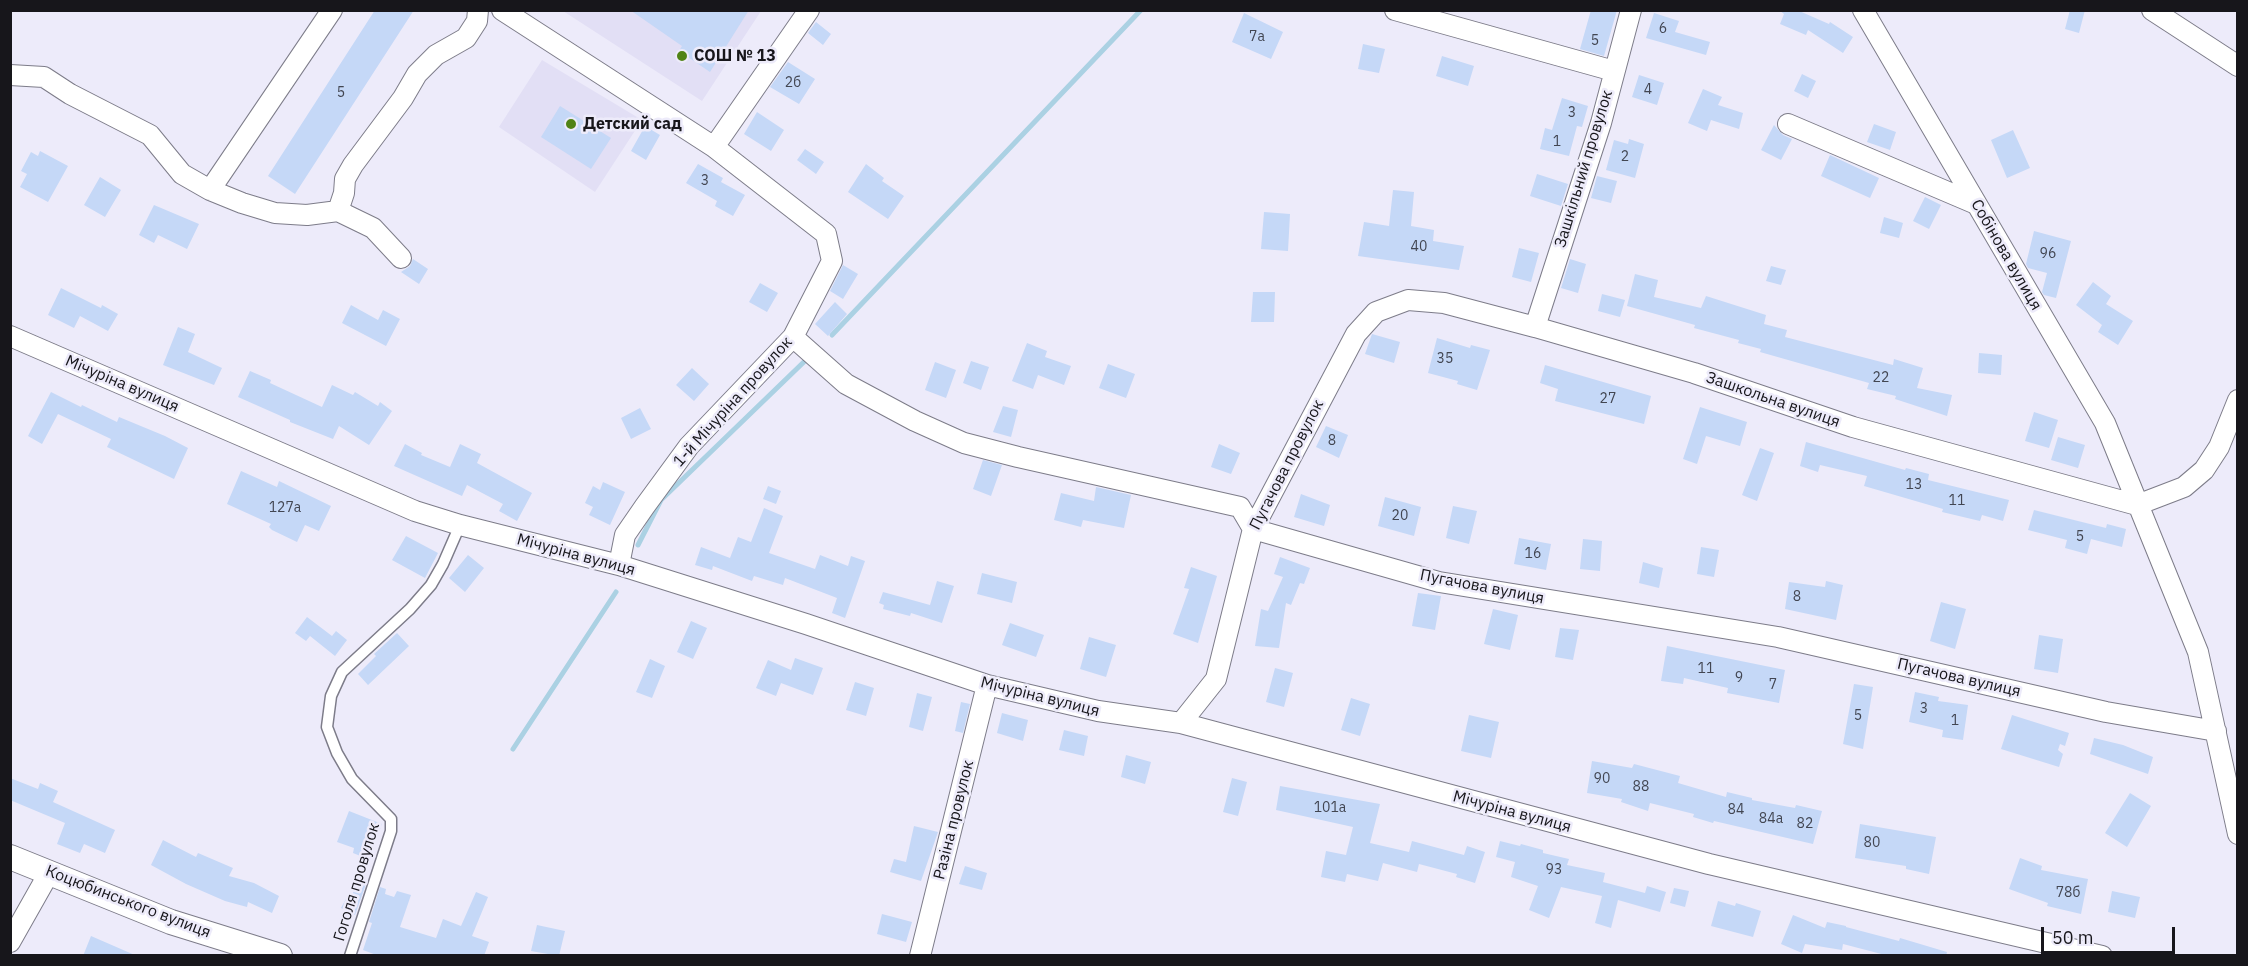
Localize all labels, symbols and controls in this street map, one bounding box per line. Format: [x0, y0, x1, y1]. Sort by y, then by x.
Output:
house number: 6 [1659, 21, 1667, 37]
house number: 7а [1249, 29, 1265, 45]
house number: 5 [1591, 33, 1599, 49]
place label: СОШ № 13 [694, 46, 776, 66]
marker: СОШ № 13 [675, 49, 689, 63]
house number: 2б [785, 75, 801, 91]
house number: 4 [1644, 82, 1652, 98]
house number: 5 [337, 85, 345, 101]
street label: Зашкільний провулок [1551, 88, 1617, 250]
house number: 3 [1568, 105, 1576, 121]
place label: Детский сад [583, 114, 682, 134]
marker: Детский сад [564, 117, 578, 131]
house number: 1 [1553, 134, 1561, 150]
house number: 2 [1621, 149, 1629, 165]
house number: 3 [701, 173, 709, 189]
street label: Собінова вулиця [1967, 196, 2045, 314]
house number: 40 [1411, 239, 1427, 255]
house number: 96 [2040, 246, 2056, 262]
street label: 1-й Мічуріна провулок [669, 333, 797, 471]
street label: Мічуріна вулиця [62, 351, 182, 417]
house number: 35 [1437, 351, 1453, 367]
street label: Зашкольна вулиця [1703, 368, 1843, 432]
house number: 22 [1873, 370, 1889, 386]
house number: 27 [1600, 391, 1616, 407]
street label: Пугачова провулок [1246, 397, 1328, 533]
house number: 8 [1328, 433, 1336, 449]
house number: 13 [1906, 477, 1922, 493]
house number: 11 [1949, 493, 1965, 509]
house number: 127а [269, 500, 301, 516]
house number: 20 [1392, 508, 1408, 524]
house number: 5 [2076, 529, 2084, 545]
street label: Мічуріна вулиця [515, 530, 637, 580]
house number: 16 [1525, 546, 1541, 562]
street label: Пугачова вулиця [1418, 566, 1546, 608]
house number: 8 [1793, 589, 1801, 605]
street label: Пугачова вулиця [1895, 654, 2023, 702]
house number: 11 [1698, 661, 1714, 677]
house number: 9 [1735, 670, 1743, 686]
street label: Мічуріна вулиця [979, 673, 1101, 721]
house number: 7 [1769, 677, 1777, 693]
house number: 3 [1920, 701, 1928, 717]
house number: 5 [1854, 708, 1862, 724]
house number: 1 [1951, 713, 1959, 729]
street label: Разіна провулок [930, 758, 978, 882]
house number: 90 [1594, 771, 1610, 787]
house number: 88 [1633, 779, 1649, 795]
street label: Мічуріна вулиця [1451, 787, 1573, 837]
house number: 101а [1314, 800, 1346, 816]
house number: 84 [1728, 802, 1744, 818]
house number: 84а [1759, 811, 1783, 827]
house number: 82 [1797, 816, 1813, 832]
street label: Гоголя провулок [330, 820, 384, 944]
house number: 80 [1864, 835, 1880, 851]
street label: Коцюбинського вулиця [43, 862, 213, 942]
house number: 93 [1546, 862, 1562, 878]
house number: 78б [2056, 885, 2080, 901]
scale bar [2044, 915, 2178, 953]
text: 50 m [2052, 926, 2094, 949]

